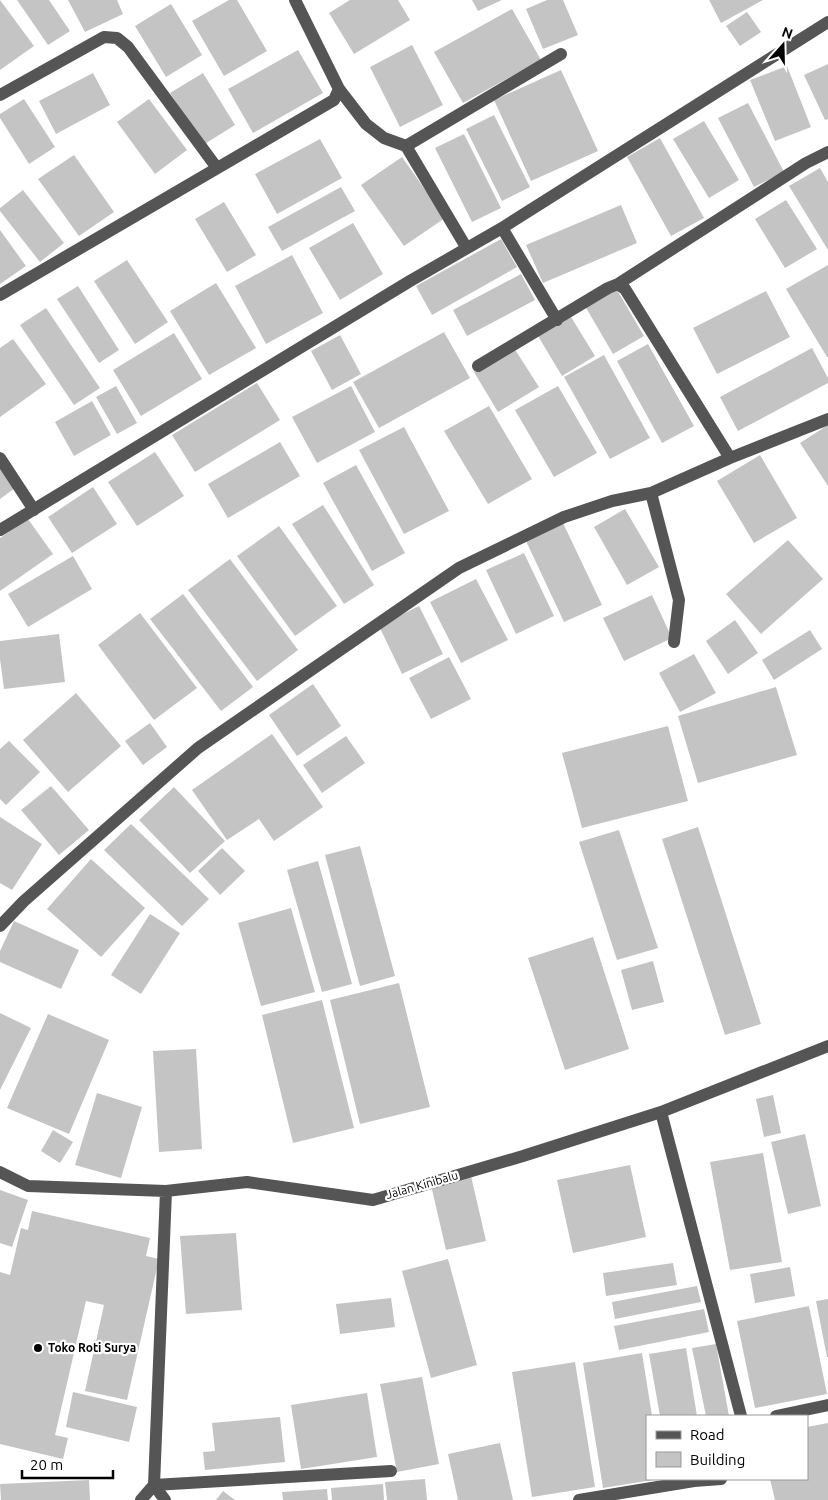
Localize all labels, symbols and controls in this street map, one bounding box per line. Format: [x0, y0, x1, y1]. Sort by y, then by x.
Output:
north arrow [758, 20, 808, 70]
text: N [780, 23, 795, 42]
street label: Jalan Kinibalu [384, 1168, 459, 1201]
place label: Toko Roti Surya [48, 1341, 136, 1354]
marker: Toko Roti Surya [32, 1342, 44, 1354]
legend [646, 1415, 808, 1480]
text: Road [690, 1426, 725, 1443]
scale bar [22, 1448, 114, 1480]
text: Building [690, 1451, 745, 1468]
text: 20 m [30, 1456, 63, 1473]

